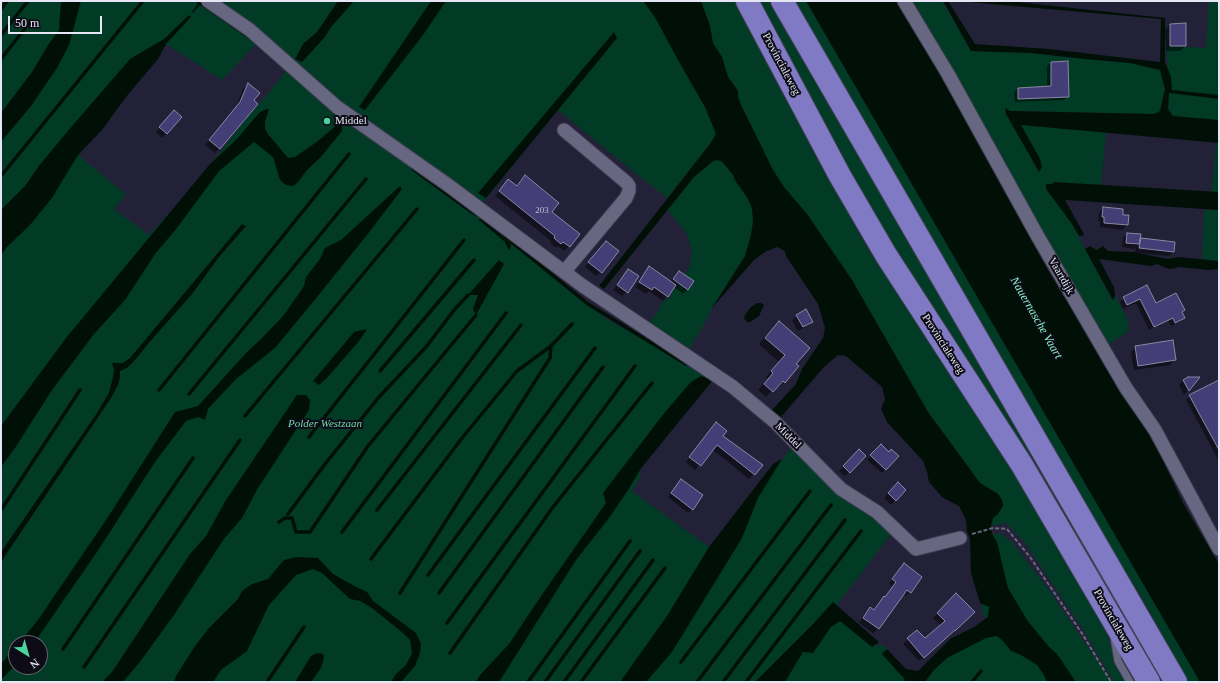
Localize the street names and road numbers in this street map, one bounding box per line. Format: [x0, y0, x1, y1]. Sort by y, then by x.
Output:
street label: Provincialeweg [759, 31, 803, 97]
street label: Vaartdijk [1045, 255, 1077, 297]
street label: Provincialeweg [919, 312, 967, 376]
street label: Middel [772, 420, 804, 452]
street label: Provincialeweg [1090, 587, 1136, 653]

